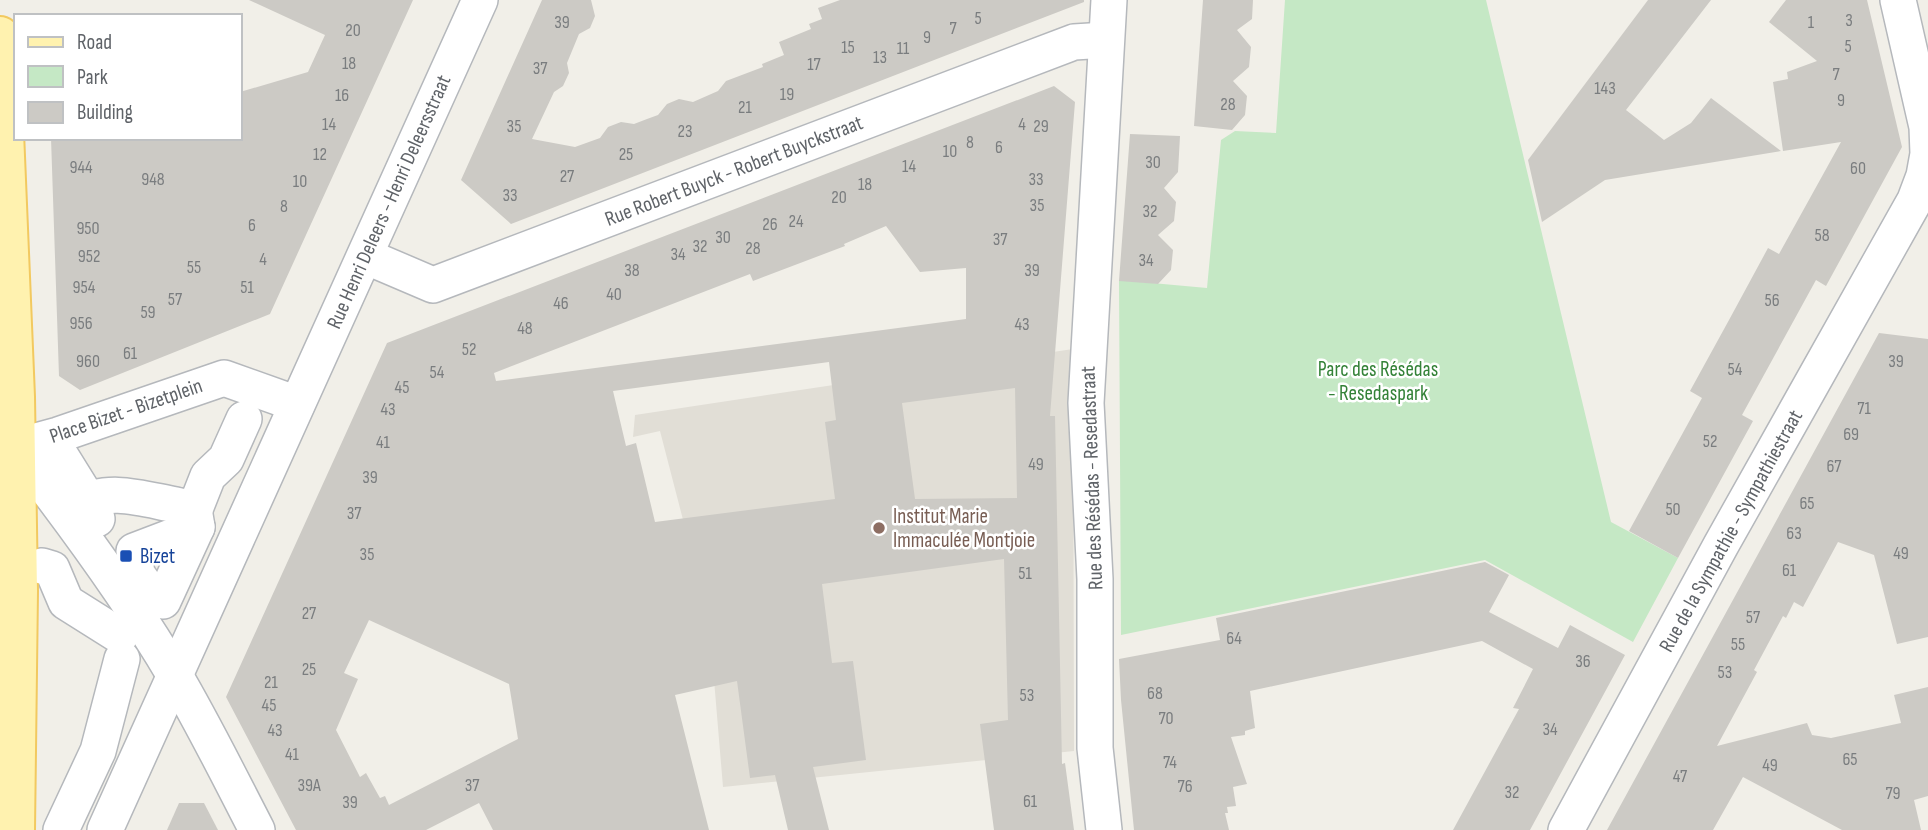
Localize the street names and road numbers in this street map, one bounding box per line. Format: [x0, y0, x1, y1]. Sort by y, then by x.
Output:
street label: Rue Henri Deleers - Henri Deleersstraat [322, 71, 456, 333]
street label: Rue Robert Buyck - Robert Buyckstraat [602, 110, 866, 232]
street label: Rue des Résédas - Resedastraat [1076, 366, 1108, 590]
street label: Place Bizet - Bizetplein [46, 373, 206, 449]
street label: Rue de la Sympathie - Sympathiestraat [1654, 406, 1808, 656]

